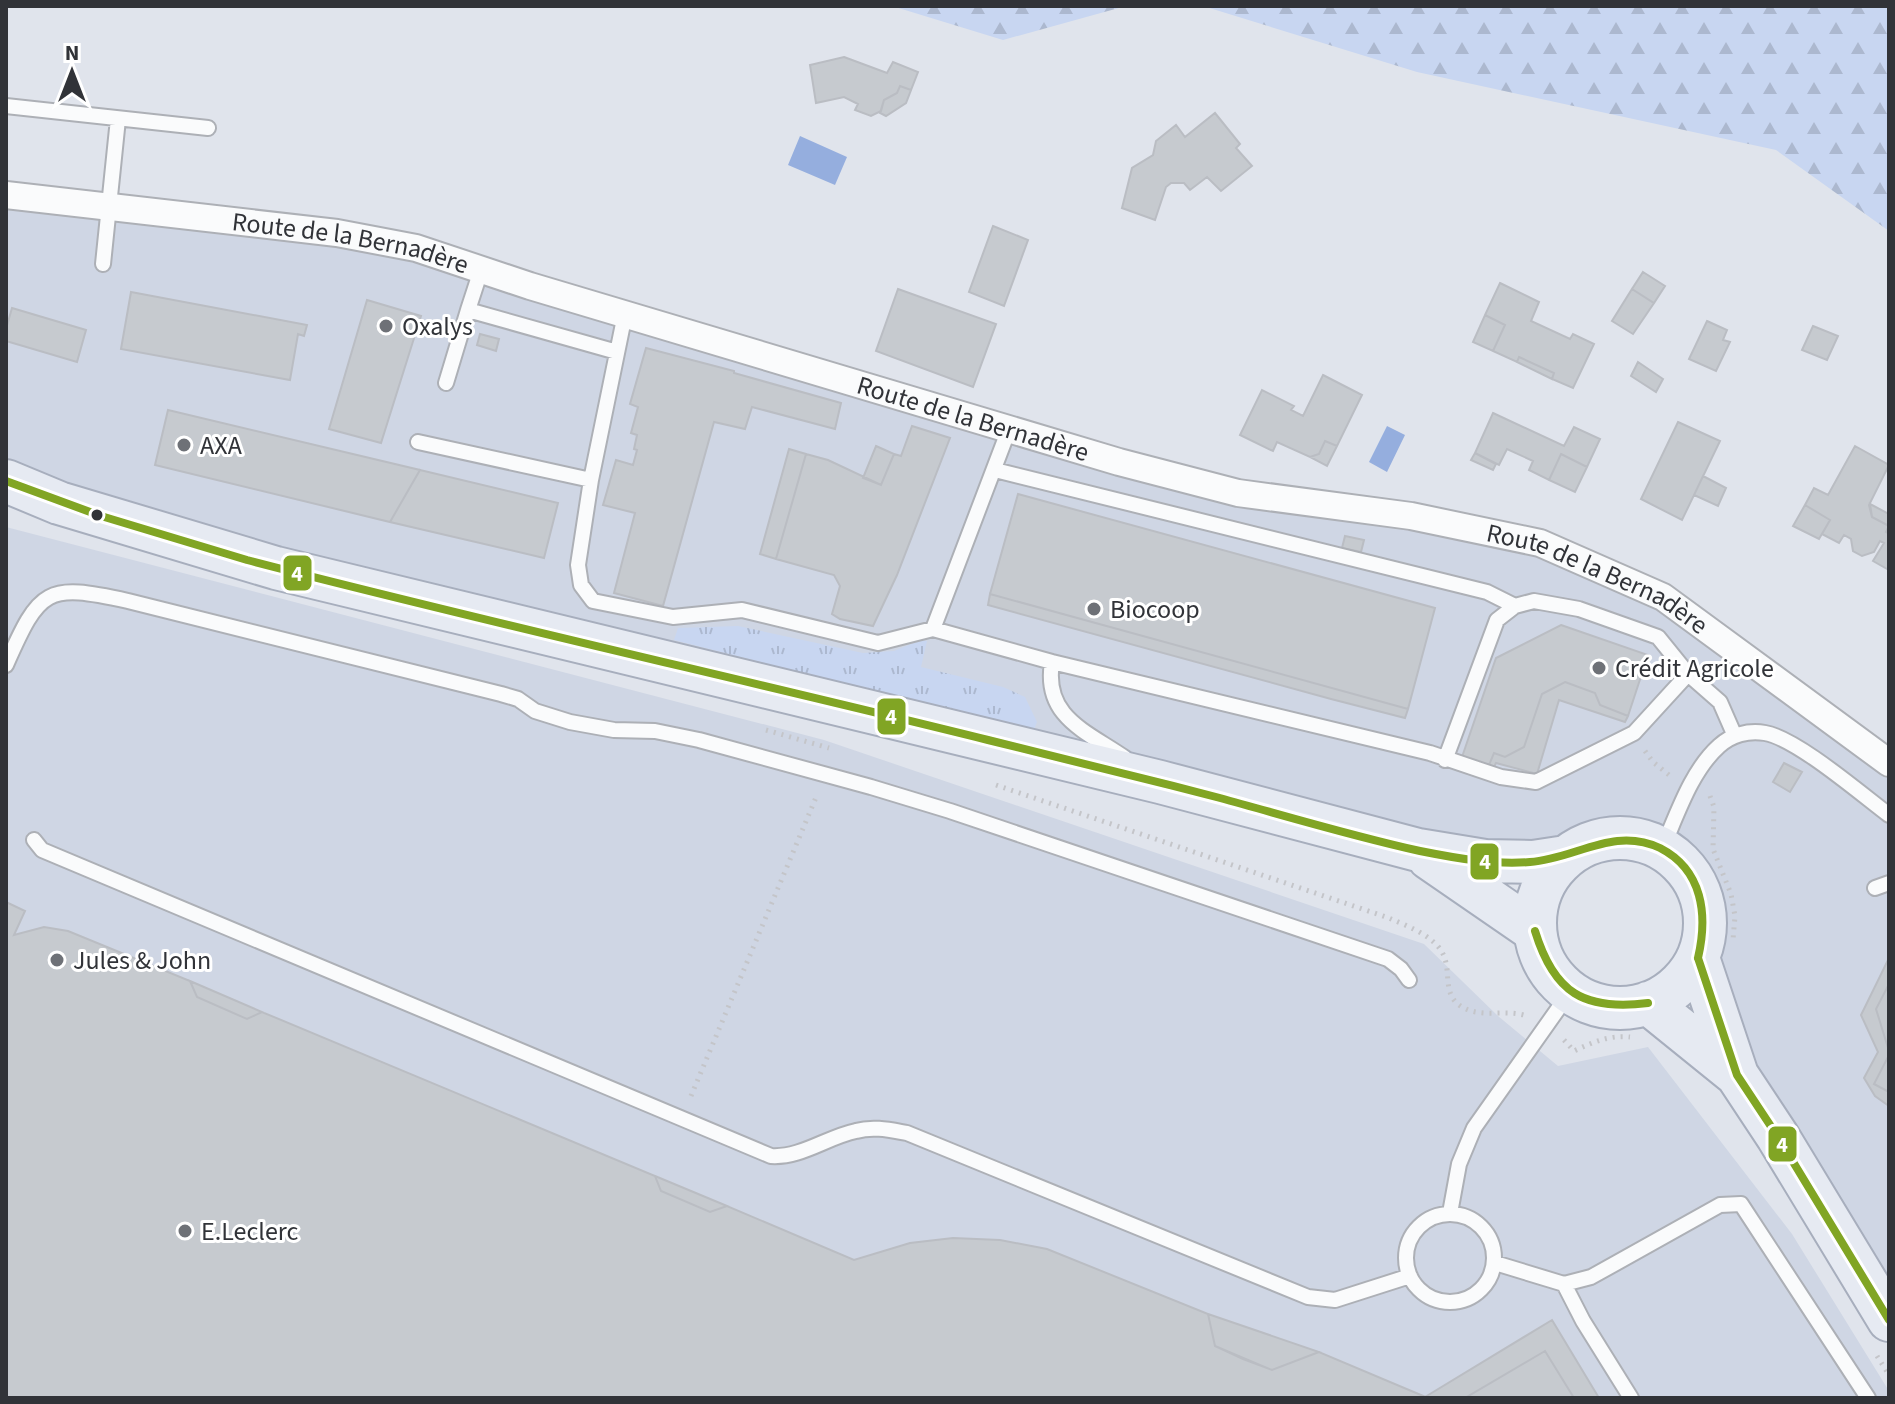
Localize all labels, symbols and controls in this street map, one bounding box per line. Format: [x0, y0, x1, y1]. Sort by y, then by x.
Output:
north arrow [32, 32, 112, 112]
text: N [65, 37, 79, 69]
street label: Route de la Bernadère [230, 203, 474, 283]
place label: Oxalys [402, 308, 473, 345]
marker: Oxalys [377, 317, 395, 335]
street label: Route de la Bernadère [852, 366, 1093, 470]
place label: AXA [200, 427, 243, 464]
marker: AXA [175, 436, 193, 454]
unlabelled marker [89, 507, 105, 523]
street label: Route de la Bernadère [1483, 514, 1716, 643]
line badge: 4 [282, 554, 313, 592]
text: 4 [291, 558, 303, 590]
place label: Biocoop [1110, 591, 1200, 628]
marker: Biocoop [1085, 600, 1103, 618]
place label: Crédit Agricole [1615, 650, 1774, 687]
marker: Crédit Agricole [1590, 659, 1608, 677]
line badge: 4 [876, 697, 907, 736]
text: 4 [885, 701, 897, 733]
line badge: 4 [1469, 842, 1500, 881]
text: 4 [1479, 846, 1491, 878]
place label: Jules & John [73, 942, 211, 979]
marker: Jules & John [48, 951, 66, 969]
line badge: 4 [1767, 1125, 1798, 1163]
text: 4 [1776, 1129, 1788, 1161]
place label: E.Leclerc [201, 1213, 299, 1250]
marker: E.Leclerc [176, 1222, 194, 1240]

